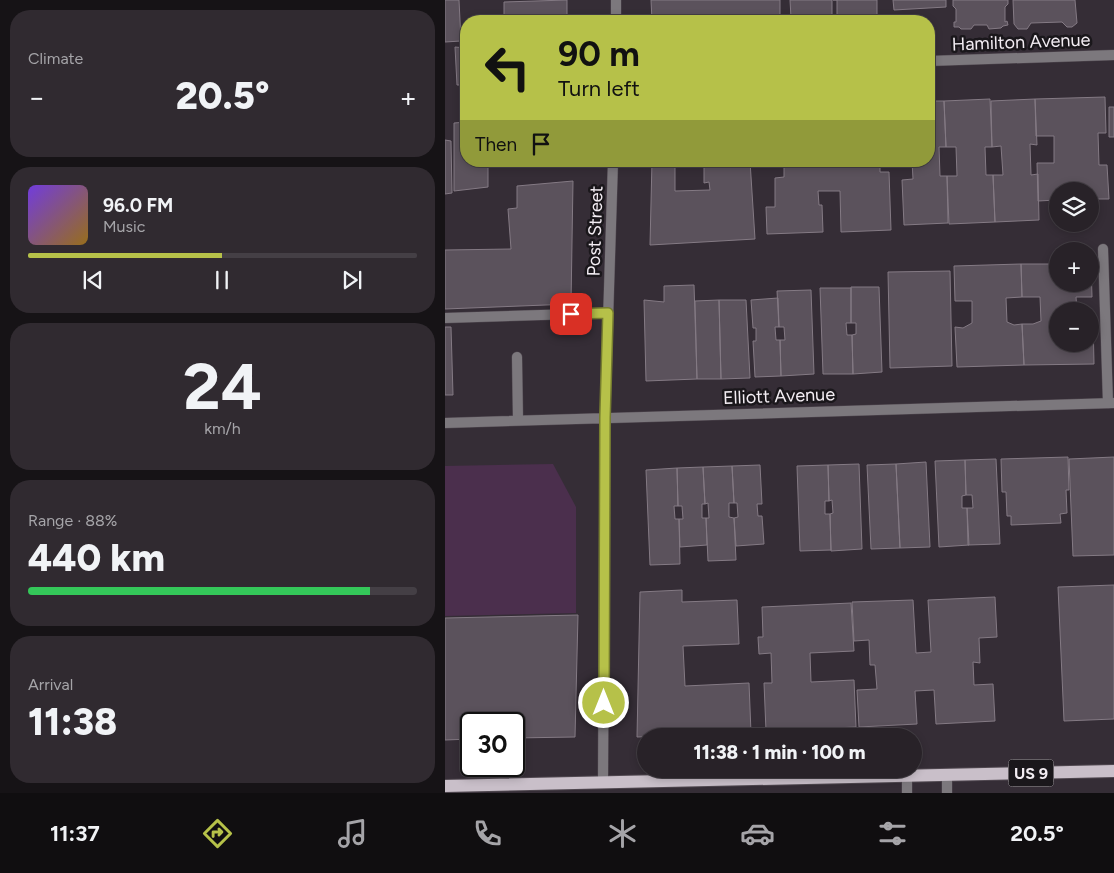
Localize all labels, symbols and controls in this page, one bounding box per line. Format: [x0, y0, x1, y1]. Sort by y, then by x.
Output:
street label: Hamilton Avenue [951, 29, 1091, 55]
text: 90 m [558, 33, 640, 75]
icon: left [475, 35, 540, 100]
text: Climate [28, 49, 83, 68]
text: 20.5° [175, 73, 270, 119]
text: Turn left [558, 75, 640, 102]
text: − [28, 80, 45, 114]
text: + [400, 80, 417, 114]
icon: arrive [527, 130, 555, 158]
text: Then [475, 133, 517, 156]
map controls [1049, 182, 1099, 352]
button: layers [1049, 182, 1099, 232]
street label: Post Street [582, 185, 608, 277]
text: 96.0 FM [103, 194, 173, 217]
text: Music [103, 217, 145, 236]
button: + [1049, 242, 1099, 292]
icon: previous [79, 266, 107, 294]
icon: pause [208, 266, 236, 294]
icon: next [338, 266, 366, 294]
pin [550, 293, 592, 335]
icon: arrive [557, 300, 585, 328]
button: − [1049, 302, 1099, 352]
text: 24 [183, 347, 262, 425]
street label: Elliott Avenue [723, 383, 836, 409]
text: km/h [204, 419, 241, 438]
text: Range · 88% [28, 511, 117, 530]
text: 440 km [28, 535, 165, 581]
text: Arrival [28, 675, 73, 694]
position arrow [577, 676, 629, 728]
text: 11:38 [28, 699, 117, 745]
speed limit sign: 30 [460, 712, 525, 777]
text: 11:38 · 1 min · 100 m [694, 741, 865, 764]
road number: US 9 [1009, 760, 1053, 786]
icon: directions [200, 816, 235, 851]
icon: music [335, 816, 370, 851]
icon: phone [470, 816, 505, 851]
icon: climate [605, 816, 640, 851]
icon: car [740, 816, 775, 851]
icon: filters [875, 816, 910, 851]
text: 11:37 [50, 820, 100, 847]
text: 20.5° [1010, 820, 1064, 847]

